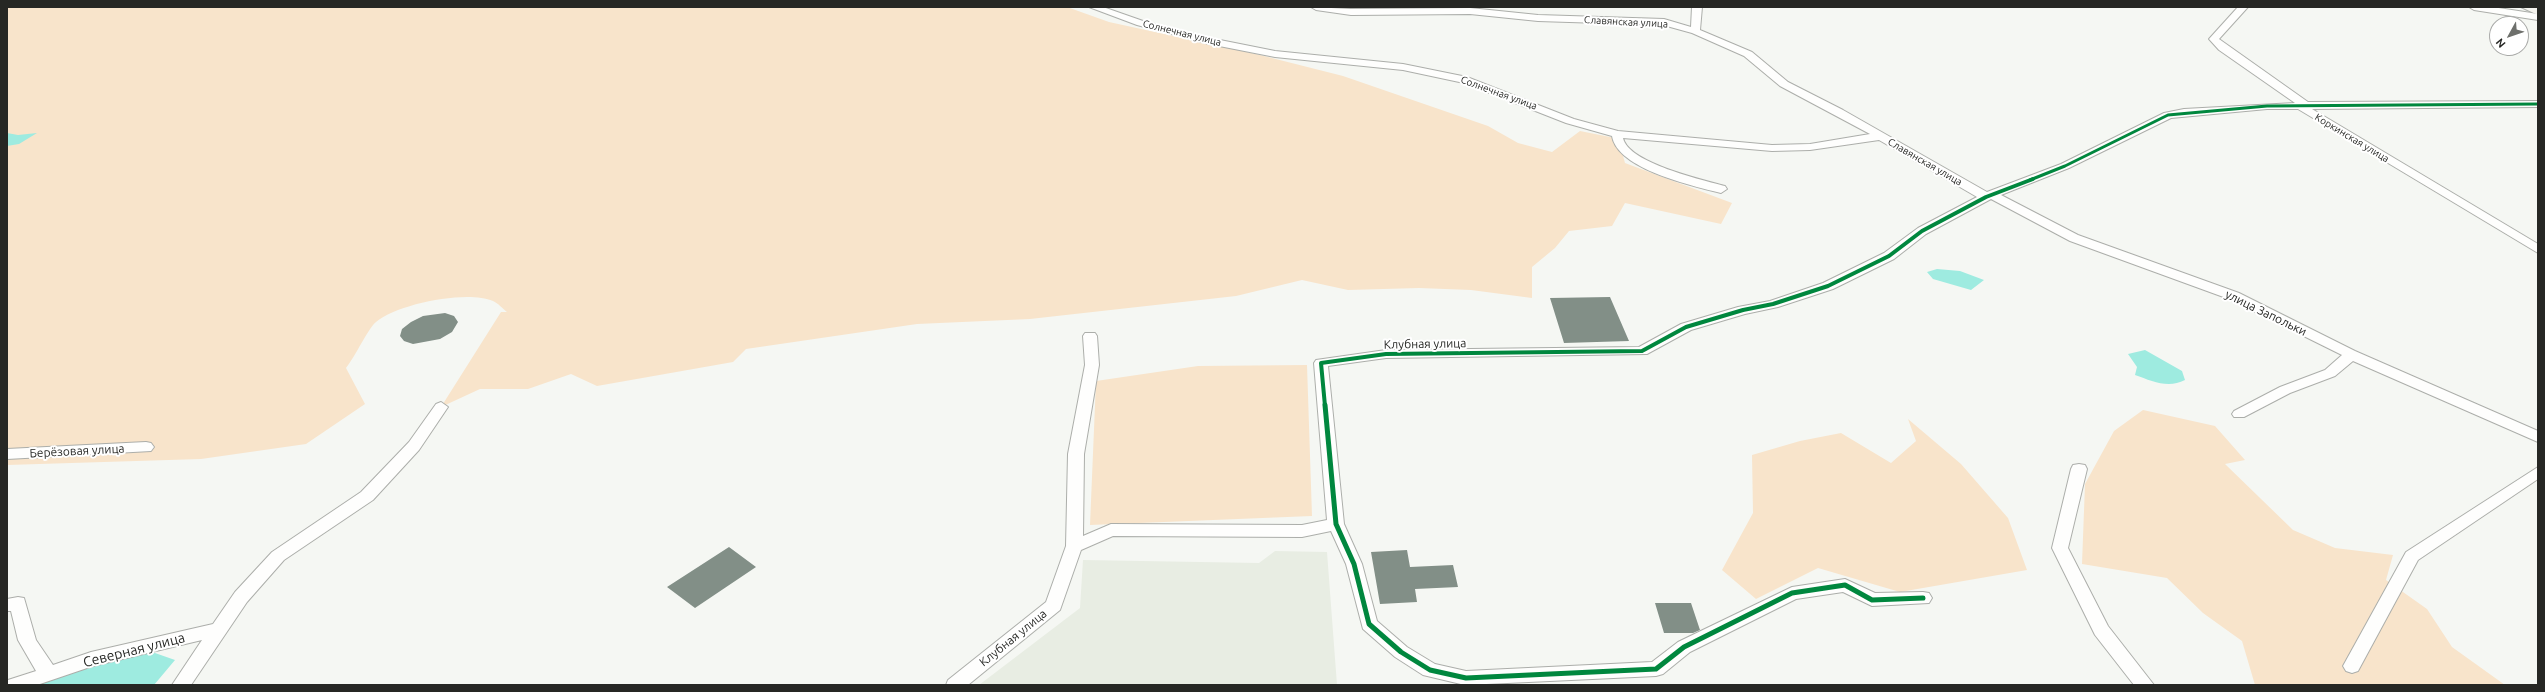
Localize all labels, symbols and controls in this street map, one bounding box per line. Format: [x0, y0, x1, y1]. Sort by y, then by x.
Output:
street label: Славянская улица [1584, 14, 1668, 30]
north arrow [2489, 16, 2529, 56]
street label: Солнечная улица [1142, 17, 1222, 49]
text: N [2493, 36, 2508, 50]
street label: Солнечная улица [1459, 74, 1539, 112]
street label: Коркинская улица [2313, 111, 2391, 165]
street label: Славянская улица [1886, 136, 1964, 188]
street label: улица Запольки [2223, 287, 2309, 339]
street label: Клубная улица [1384, 336, 1466, 352]
street label: Берёзовая улица [29, 441, 125, 461]
street label: Клубная улица [976, 606, 1050, 670]
street label: Северная улица [81, 629, 187, 671]

